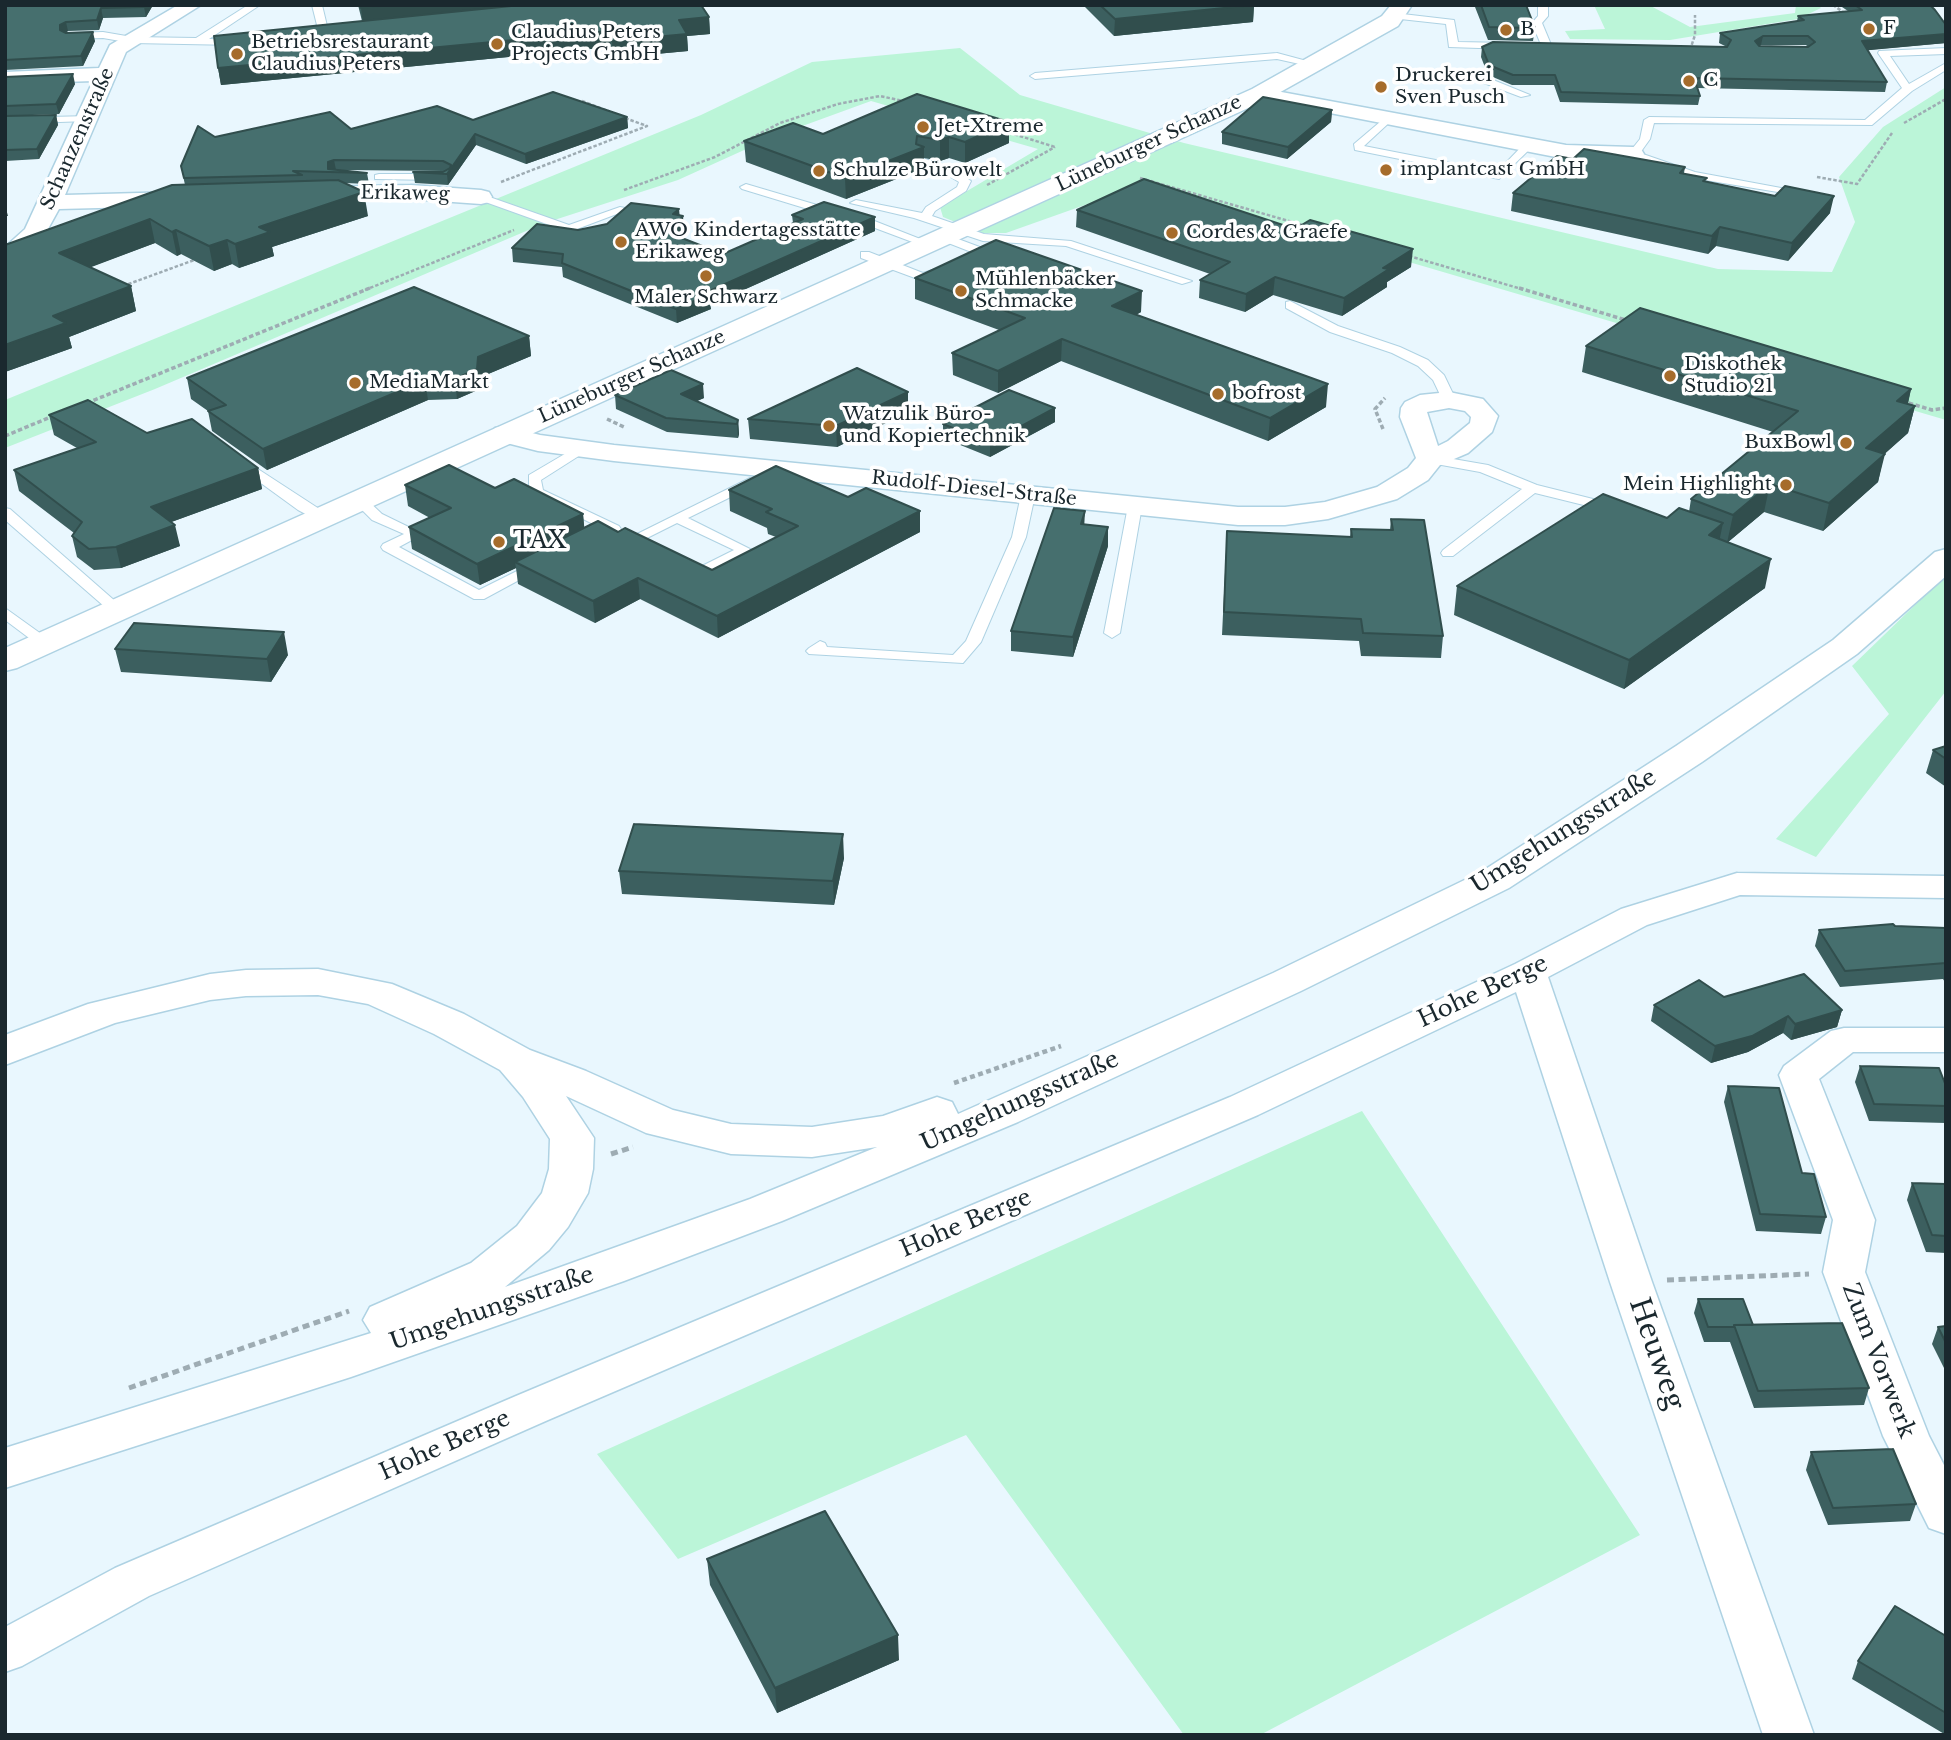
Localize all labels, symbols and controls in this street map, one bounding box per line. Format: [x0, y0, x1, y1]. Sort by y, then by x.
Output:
place label: F [1883, 18, 1896, 40]
place label: B [1520, 19, 1535, 41]
marker: F [1861, 21, 1877, 37]
place label: Claudius Peters Projects GmbH [511, 22, 661, 66]
marker: B [1498, 22, 1514, 38]
place label: Betriebsrestaurant Claudius Peters [251, 32, 430, 76]
marker: Claudius Peters Projects GmbH [489, 36, 505, 52]
marker: Betriebsrestaurant Claudius Peters [229, 46, 245, 62]
street label: Schanzenstraße [36, 64, 120, 214]
place label: Druckerei Sven Pusch [1395, 65, 1505, 109]
place label: C [1703, 70, 1718, 92]
marker: C [1681, 73, 1697, 89]
marker: Druckerei Sven Pusch [1373, 79, 1389, 95]
street label: Lüneburger Schanze [1053, 91, 1245, 197]
place label: Jet-Xtreme [937, 116, 1044, 138]
marker: Jet-Xtreme [915, 119, 931, 135]
place label: implantcast GmbH [1400, 159, 1585, 181]
place label: Schulze Bürowelt [833, 160, 1003, 182]
marker: implantcast GmbH [1378, 162, 1394, 178]
marker: Schulze Bürowelt [811, 163, 827, 179]
street label: Erikaweg [360, 182, 450, 206]
place label: AWO Kindertagesstätte Erikaweg [635, 220, 861, 264]
place label: Cordes & Graefe [1186, 222, 1348, 244]
marker: Cordes & Graefe [1164, 225, 1180, 241]
marker: AWO Kindertagesstätte Erikaweg [613, 234, 629, 250]
marker: Maler Schwarz [698, 268, 714, 284]
place label: Mühlenbäcker Schmacke [975, 269, 1115, 313]
marker: Mühlenbäcker Schmacke [953, 283, 969, 299]
place label: Maler Schwarz [634, 287, 778, 309]
street label: Lüneburger Schanze [535, 325, 729, 429]
place label: Diskothek Studio 21 [1684, 354, 1782, 398]
marker: Diskothek Studio 21 [1662, 368, 1678, 384]
place label: MediaMarkt [369, 372, 489, 394]
marker: MediaMarkt [347, 375, 363, 391]
place label: bofrost [1232, 383, 1302, 405]
marker: bofrost [1210, 386, 1226, 402]
place label: Watzulik Büro- und Kopiertechnik [843, 404, 1026, 448]
marker: Watzulik Büro- und Kopiertechnik [821, 418, 837, 434]
place label: BuxBowl [1744, 432, 1832, 454]
marker: BuxBowl [1838, 435, 1854, 451]
street label: Rudolf-Diesel-Straße [870, 467, 1078, 511]
place label: Mein Highlight [1623, 474, 1772, 496]
marker: Mein Highlight [1778, 477, 1794, 493]
place label: TAX [513, 528, 566, 556]
marker: TAX [491, 534, 507, 550]
street label: Umgehungsstraße [1466, 764, 1662, 900]
street label: Hohe Berge [1414, 950, 1552, 1034]
street label: Umgehungsstraße [917, 1046, 1123, 1158]
street label: Hohe Berge [896, 1184, 1036, 1264]
street label: Umgehungsstraße [387, 1261, 597, 1357]
street label: Zum Vorwerk [1836, 1280, 1920, 1442]
street label: Heuweg [1621, 1294, 1691, 1414]
street label: Hohe Berge [375, 1405, 515, 1487]

